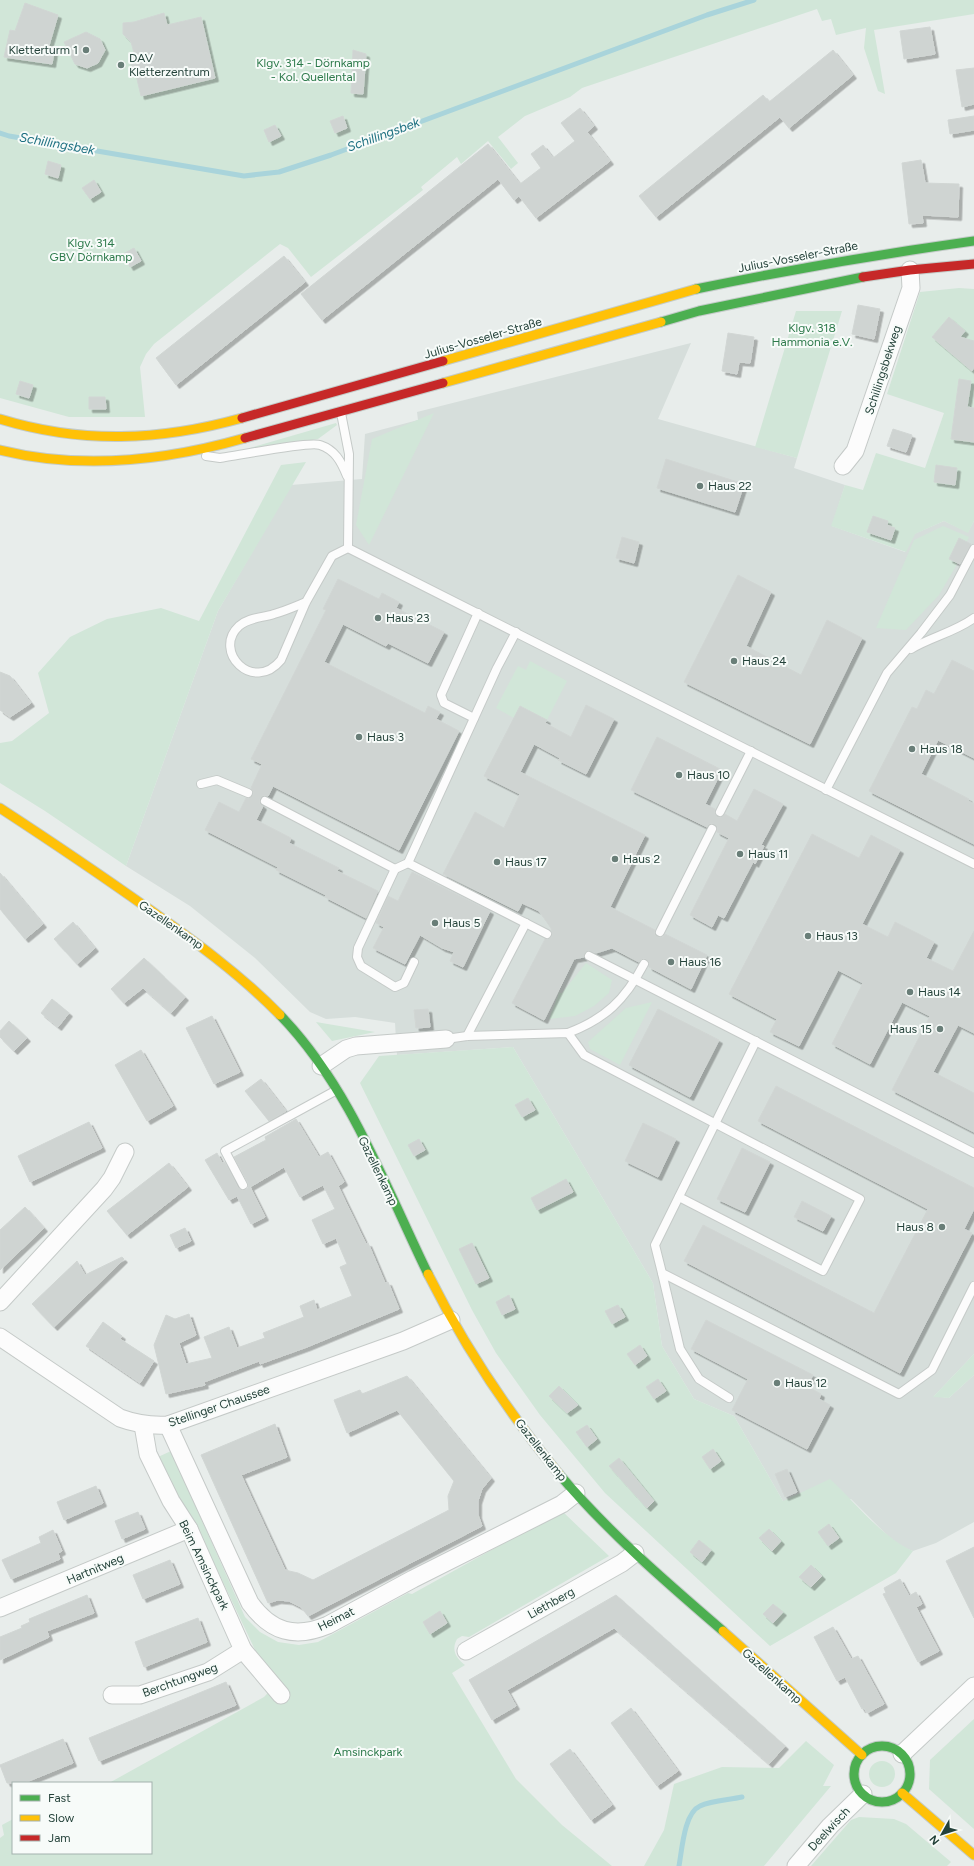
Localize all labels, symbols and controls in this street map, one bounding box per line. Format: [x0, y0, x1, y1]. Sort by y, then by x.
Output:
place label: Kletterturm 1 [8, 43, 78, 57]
marker: Kletterturm 1 [81, 45, 91, 55]
place label: DAV Kletterzentrum [129, 51, 210, 79]
park label: Klgv. 314 - Dörnkamp - Kol. Quellental [256, 56, 370, 84]
marker: DAV Kletterzentrum [116, 60, 126, 70]
water label: Schillingsbek [345, 114, 422, 155]
water label: Schillingsbek [18, 129, 96, 158]
park label: Klgv. 314 GBV Dörnkamp [50, 236, 132, 264]
street label: Julius-Vosseler-Straße [737, 238, 860, 275]
street label: Julius-Vosseler-Straße [423, 314, 544, 362]
park label: Klgv. 318 Hammonia e.V. [772, 321, 852, 349]
street label: Schillingsbekweg [862, 324, 904, 416]
place label: Haus 22 [708, 479, 752, 493]
marker: Haus 22 [695, 481, 705, 491]
place label: Haus 23 [386, 611, 430, 625]
marker: Haus 23 [373, 613, 383, 623]
place label: Haus 24 [742, 654, 787, 668]
marker: Haus 24 [729, 656, 739, 666]
place label: Haus 3 [367, 730, 404, 744]
marker: Haus 3 [354, 732, 364, 742]
place label: Haus 18 [920, 742, 963, 756]
marker: Haus 18 [907, 744, 917, 754]
place label: Haus 10 [687, 768, 730, 782]
marker: Haus 10 [674, 770, 684, 780]
place label: Haus 11 [748, 847, 788, 861]
marker: Haus 11 [735, 849, 745, 859]
place label: Haus 2 [623, 852, 660, 866]
marker: Haus 2 [610, 854, 620, 864]
place label: Haus 17 [505, 855, 547, 869]
marker: Haus 17 [492, 857, 502, 867]
street label: Gazellenkamp [136, 898, 206, 952]
place label: Haus 5 [443, 916, 480, 930]
marker: Haus 5 [430, 918, 440, 928]
place label: Haus 13 [816, 929, 858, 943]
marker: Haus 13 [803, 931, 813, 941]
place label: Haus 16 [679, 955, 721, 969]
marker: Haus 16 [666, 957, 676, 967]
place label: Haus 14 [918, 985, 961, 999]
marker: Haus 14 [905, 987, 915, 997]
place label: Haus 15 [890, 1022, 932, 1036]
marker: Haus 15 [935, 1024, 945, 1034]
street label: Gazellenkamp [355, 1134, 401, 1208]
place label: Haus 8 [896, 1220, 934, 1234]
marker: Haus 8 [937, 1222, 947, 1232]
place label: Haus 12 [785, 1376, 827, 1390]
marker: Haus 12 [772, 1378, 782, 1388]
street label: Stellinger Chaussee [166, 1382, 272, 1430]
street label: Gazellenkamp [512, 1416, 570, 1484]
street label: Beim Amsinckpark [176, 1518, 232, 1613]
street label: Hartnitweg [64, 1551, 126, 1587]
street label: Liethberg [525, 1584, 577, 1622]
street label: Heimat [315, 1604, 357, 1634]
street label: Gazellenkamp [739, 1646, 805, 1706]
street label: Berchtungweg [141, 1660, 219, 1700]
park label: Amsinckpark [334, 1745, 403, 1759]
legend [12, 1782, 152, 1854]
text: Fast [48, 1791, 71, 1805]
street label: Deelwisch [805, 1804, 853, 1854]
text: Slow [48, 1811, 75, 1825]
north arrow [922, 1814, 962, 1854]
text: Jam [48, 1831, 71, 1845]
text: N [927, 1833, 942, 1847]

